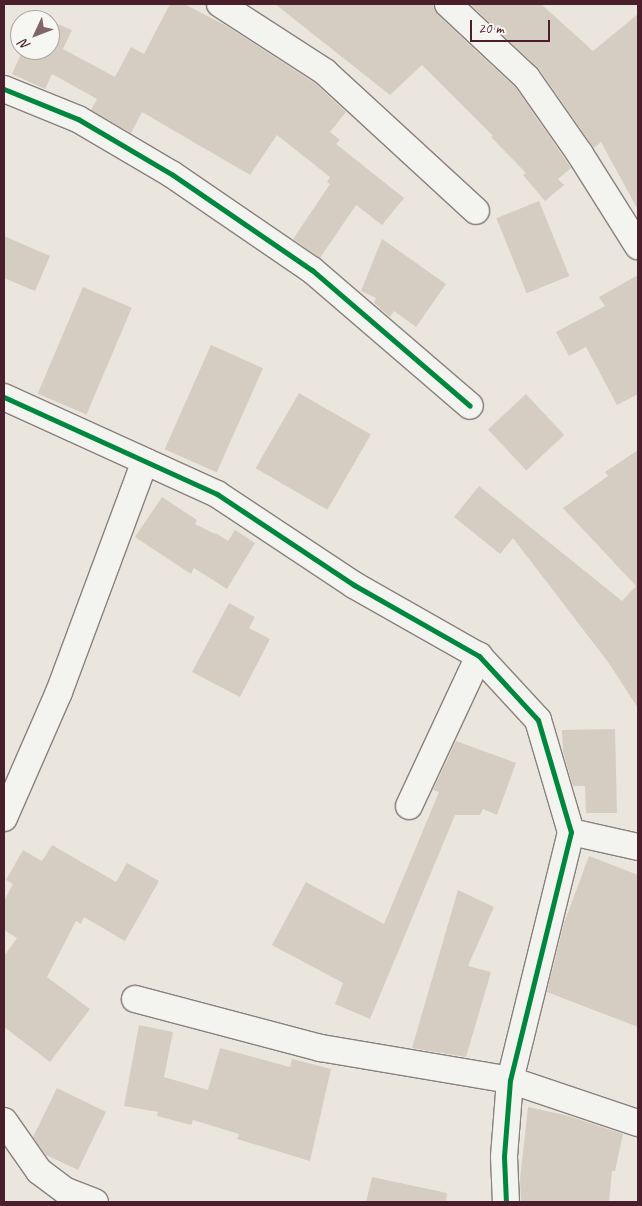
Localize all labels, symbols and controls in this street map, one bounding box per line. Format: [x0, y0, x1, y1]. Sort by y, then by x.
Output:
north arrow [10, 10, 60, 60]
scale bar [472, 10, 552, 42]
text: 20 m [478, 19, 504, 38]
text: N [15, 36, 34, 54]

